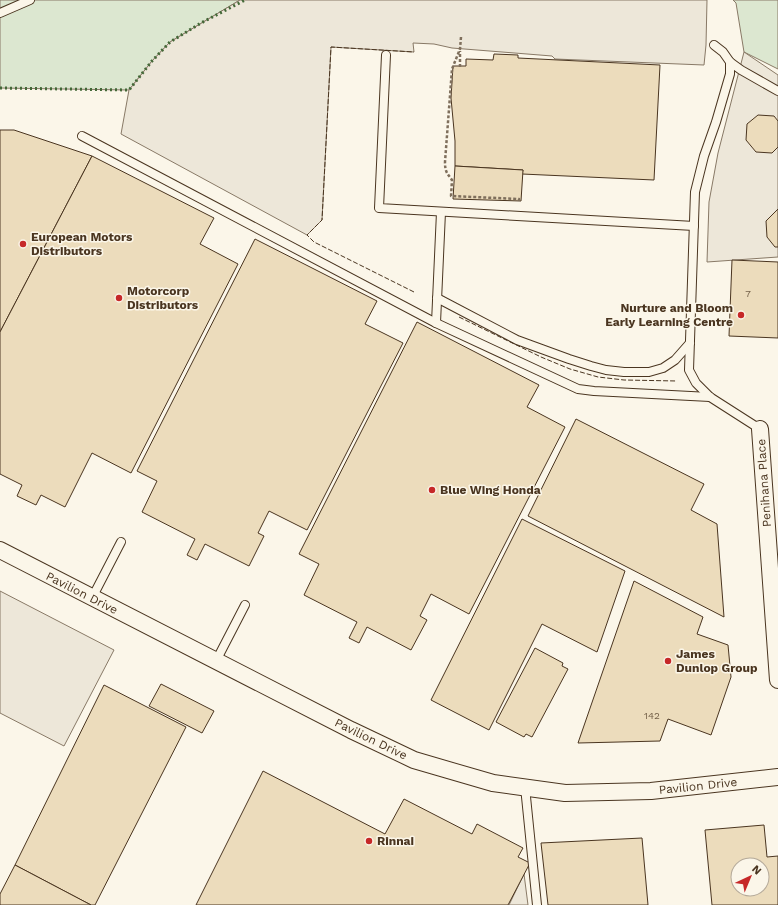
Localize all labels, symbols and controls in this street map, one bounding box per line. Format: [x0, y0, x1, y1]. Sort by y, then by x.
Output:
place label: European Motors Distributors [31, 230, 133, 258]
marker: European Motors Distributors [18, 239, 28, 249]
place label: Motorcorp Distributors [127, 284, 199, 312]
house number: 7 [745, 288, 751, 299]
marker: Motorcorp Distributors [114, 293, 124, 303]
place label: Nurture and Bloom Early Learning Centre [605, 301, 733, 329]
marker: Nurture and Bloom Early Learning Centre [736, 310, 746, 320]
street label: Penihana Place [754, 438, 774, 528]
place label: Blue Wing Honda [440, 483, 541, 497]
marker: Blue Wing Honda [427, 485, 437, 495]
street label: Pavilion Drive [44, 569, 120, 617]
place label: James Dunlop Group [676, 647, 758, 675]
marker: James Dunlop Group [663, 656, 673, 666]
house number: 142 [644, 710, 660, 721]
street label: Pavilion Drive [333, 715, 410, 763]
street label: Pavilion Drive [658, 775, 738, 797]
place label: Rinnai [377, 834, 414, 848]
marker: Rinnai [364, 836, 374, 846]
north arrow [730, 857, 770, 897]
text: N [749, 863, 764, 878]

